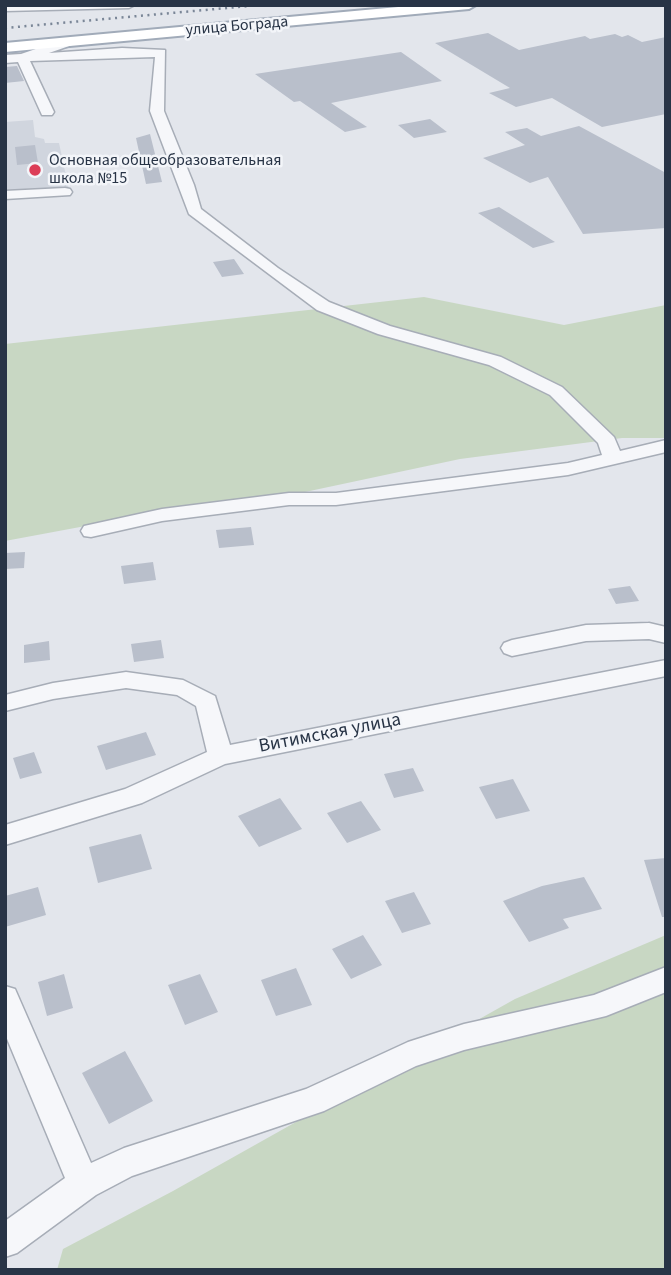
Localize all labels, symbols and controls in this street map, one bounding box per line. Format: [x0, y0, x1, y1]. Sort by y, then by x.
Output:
street label: улица Бограда [185, 13, 289, 41]
place label: Основная общеобразовательная школа №15 [49, 151, 281, 189]
marker: Основная общеобразовательная школа №15 [27, 162, 43, 178]
street label: Витимская улица [257, 709, 403, 759]

